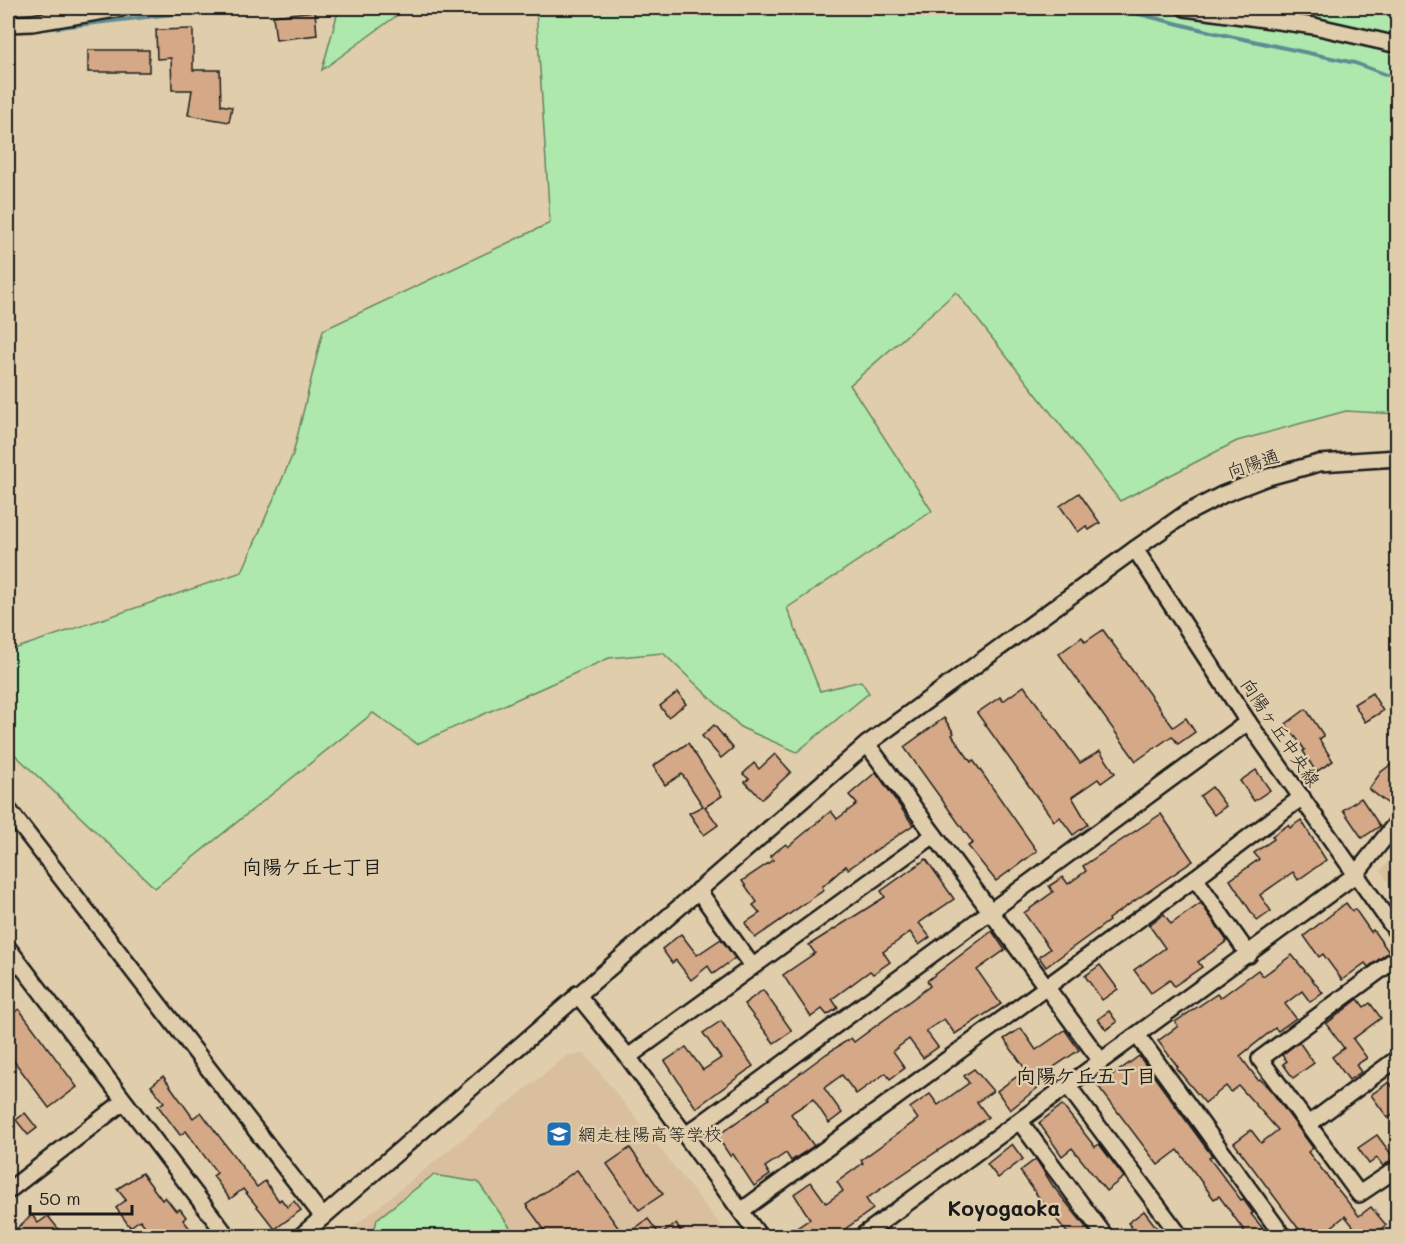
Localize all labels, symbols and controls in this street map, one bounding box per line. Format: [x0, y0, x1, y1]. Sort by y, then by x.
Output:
street label: 向陽通 [1224, 443, 1282, 483]
street label: 向陽ヶ丘中央線 [1236, 673, 1326, 791]
district label: 向陽ケ丘七丁目 [242, 853, 382, 879]
district label: 向陽ケ丘五丁目 [1016, 1062, 1156, 1088]
school or university icon: 網走桂陽高等学校 [544, 1119, 574, 1149]
place label: 網走桂陽高等学校 [578, 1122, 722, 1146]
scale bar [30, 1178, 132, 1216]
text: 50 m [39, 1186, 81, 1210]
district label: Koyogaoka [947, 1194, 1061, 1222]

